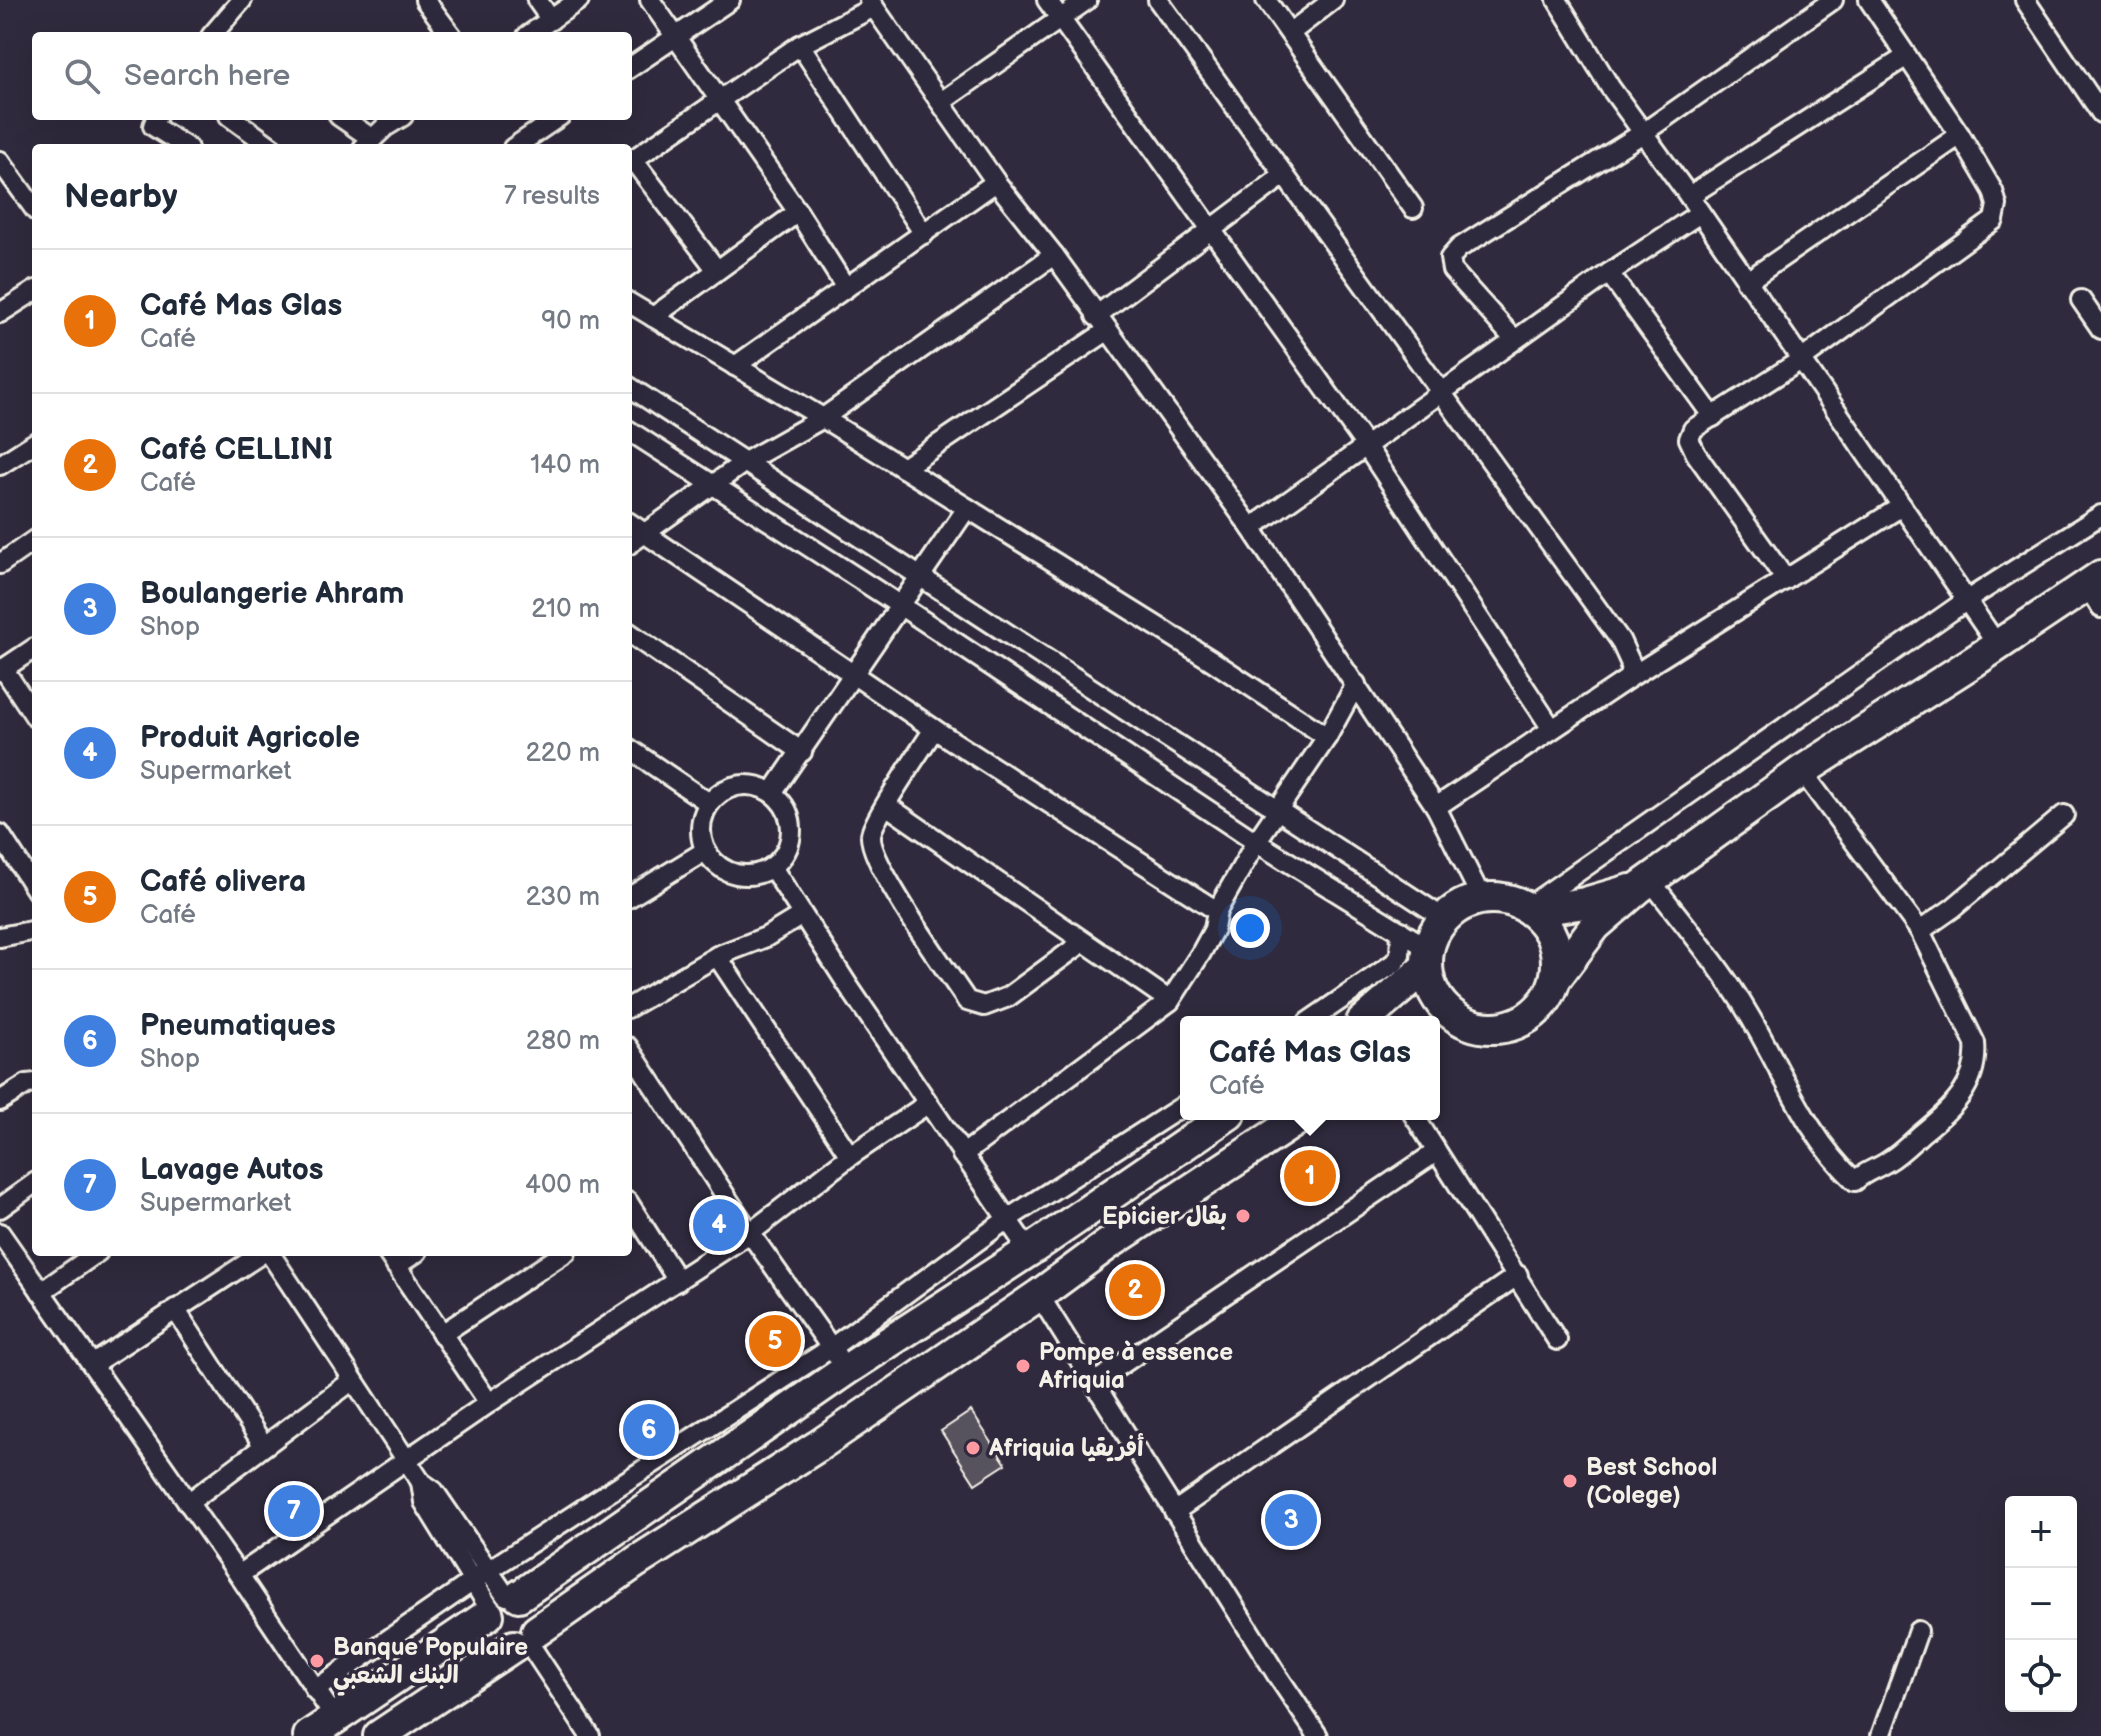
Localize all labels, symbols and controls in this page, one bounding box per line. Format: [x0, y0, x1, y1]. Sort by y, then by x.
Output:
search box [32, 32, 632, 120]
icon: search [60, 54, 104, 98]
text: Search here [124, 58, 290, 94]
text: Nearby [64, 176, 178, 217]
text: 7 results [504, 181, 600, 212]
text: Café Mas Glas [140, 288, 342, 324]
text: 1 [85, 306, 95, 337]
text: 90 m [541, 306, 600, 337]
text: Café [140, 324, 196, 355]
text: Café CELLINI [140, 432, 333, 468]
text: 2 [82, 450, 98, 481]
text: 140 m [530, 450, 600, 481]
text: Café [140, 468, 196, 499]
text: Boulangerie Ahram [140, 576, 404, 612]
text: 3 [82, 594, 98, 625]
text: 210 m [531, 594, 600, 625]
text: Shop [140, 612, 200, 643]
text: Produit Agricole [140, 720, 360, 756]
text: 4 [82, 738, 98, 769]
text: 220 m [526, 738, 600, 769]
text: Supermarket [140, 756, 291, 787]
text: Café olivera [140, 864, 306, 900]
text: 5 [82, 882, 98, 913]
text: 230 m [525, 882, 600, 913]
text: Café [140, 900, 196, 931]
your location [1230, 908, 1270, 948]
text: Pneumatiques [140, 1008, 336, 1044]
popup [1180, 1016, 1440, 1120]
text: 6 [82, 1026, 98, 1057]
text: 280 m [526, 1026, 600, 1057]
text: Café Mas Glas [1209, 1035, 1411, 1071]
text: Shop [140, 1044, 200, 1075]
text: Café [1209, 1071, 1265, 1102]
pin: 1 [1284, 1146, 1336, 1206]
text: Lavage Autos [140, 1152, 324, 1188]
text: 7 [83, 1170, 97, 1201]
text: 400 m [525, 1170, 600, 1201]
text: Supermarket [140, 1188, 291, 1219]
pin: 4 [693, 1195, 745, 1255]
place label: Epicier بقال [1102, 1202, 1227, 1231]
marker: Epicier بقال [1234, 1207, 1252, 1225]
pin: 2 [1109, 1260, 1161, 1320]
pin: 5 [749, 1311, 801, 1371]
place label: Pompe à essence Afriquia [1038, 1338, 1233, 1395]
marker: Pompe à essence Afriquia [1014, 1357, 1032, 1375]
pin: 6 [623, 1400, 675, 1460]
place label: Afriquia أفريقيا [988, 1433, 1144, 1463]
marker: Afriquia أفريقيا [964, 1439, 982, 1457]
place label: Best School (Colege) [1586, 1453, 1717, 1510]
marker: Best School (Colege) [1561, 1472, 1579, 1490]
pin: 7 [268, 1481, 320, 1541]
pin: 3 [1265, 1490, 1317, 1550]
map controls [2005, 1496, 2077, 1712]
button: + [2005, 1496, 2077, 1568]
button: − [2005, 1568, 2077, 1640]
place label: Banque Populaire البنك الشعبي [333, 1633, 528, 1696]
button: locate [2005, 1640, 2077, 1712]
marker: Banque Populaire البنك الشعبي [308, 1652, 326, 1670]

